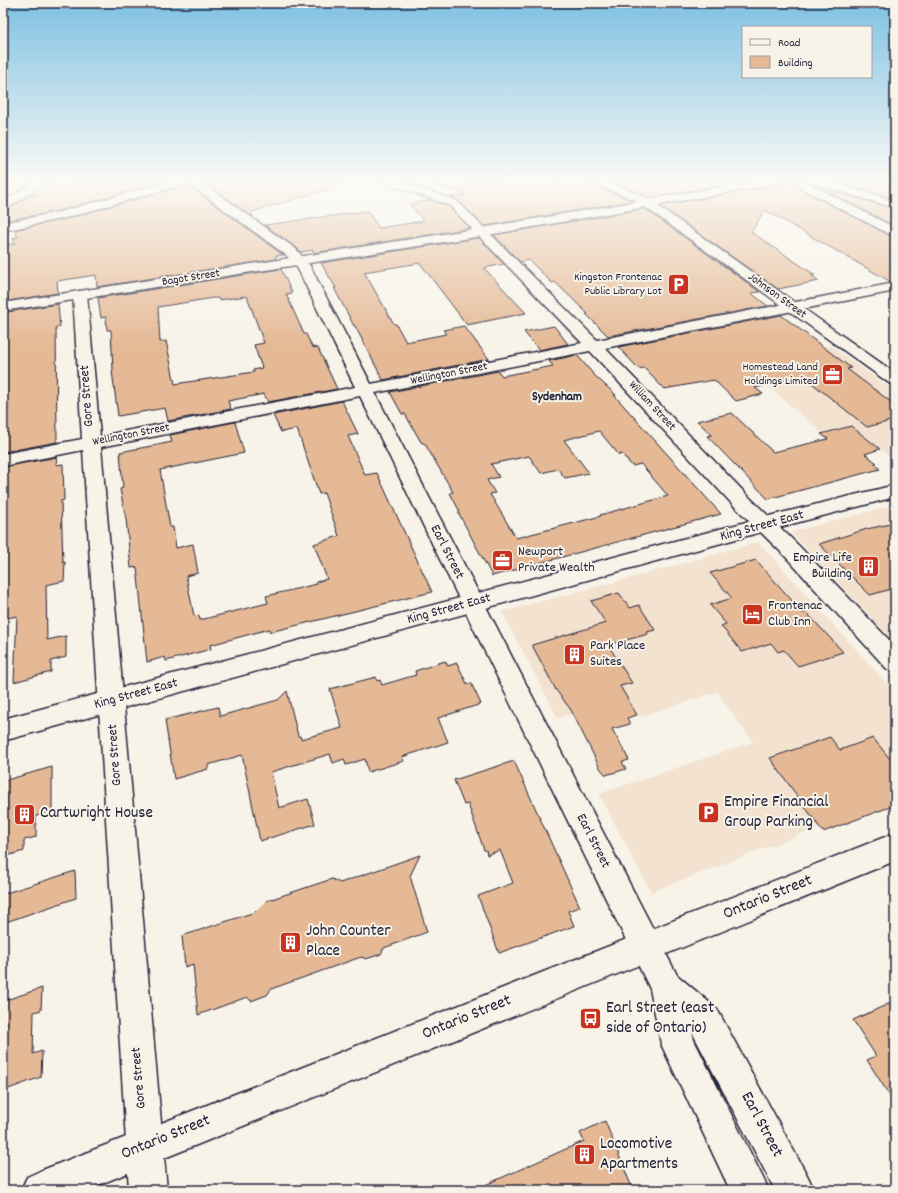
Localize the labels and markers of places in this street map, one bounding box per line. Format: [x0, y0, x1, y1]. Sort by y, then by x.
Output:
place label: Kingston Frontenac Public Library Lot [574, 269, 663, 300]
parking icon: Kingston Frontenac Public Library Lot [665, 271, 691, 297]
place label: Homestead Land Holdings Limited [743, 359, 818, 390]
office icon: Homestead Land Holdings Limited [820, 361, 846, 387]
place label: Newport Private Wealth [518, 542, 595, 578]
office icon: Newport Private Wealth [490, 547, 516, 573]
place label: Empire Life Building [793, 548, 852, 584]
building icon: Empire Life Building [855, 553, 881, 579]
place label: Frontenac Club Inn [768, 596, 822, 632]
hotel icon: Frontenac Club Inn [740, 601, 766, 627]
place label: Park Place Suites [590, 636, 645, 672]
building icon: Park Place Suites [562, 641, 588, 667]
place label: Empire Financial Group Parking [724, 791, 828, 835]
parking icon: Empire Financial Group Parking [696, 800, 722, 826]
building icon: Cartwright House [11, 801, 37, 827]
place label: Cartwright House [40, 802, 153, 826]
place label: John Counter Place [306, 920, 391, 964]
building icon: John Counter Place [278, 929, 304, 955]
place label: Earl Street (east side of Ontario) [606, 997, 714, 1041]
bus stop icon: Earl Street (east side of Ontario) [578, 1006, 604, 1032]
place label: Locomotive Apartments [600, 1133, 678, 1177]
building icon: Locomotive Apartments [572, 1142, 598, 1168]

